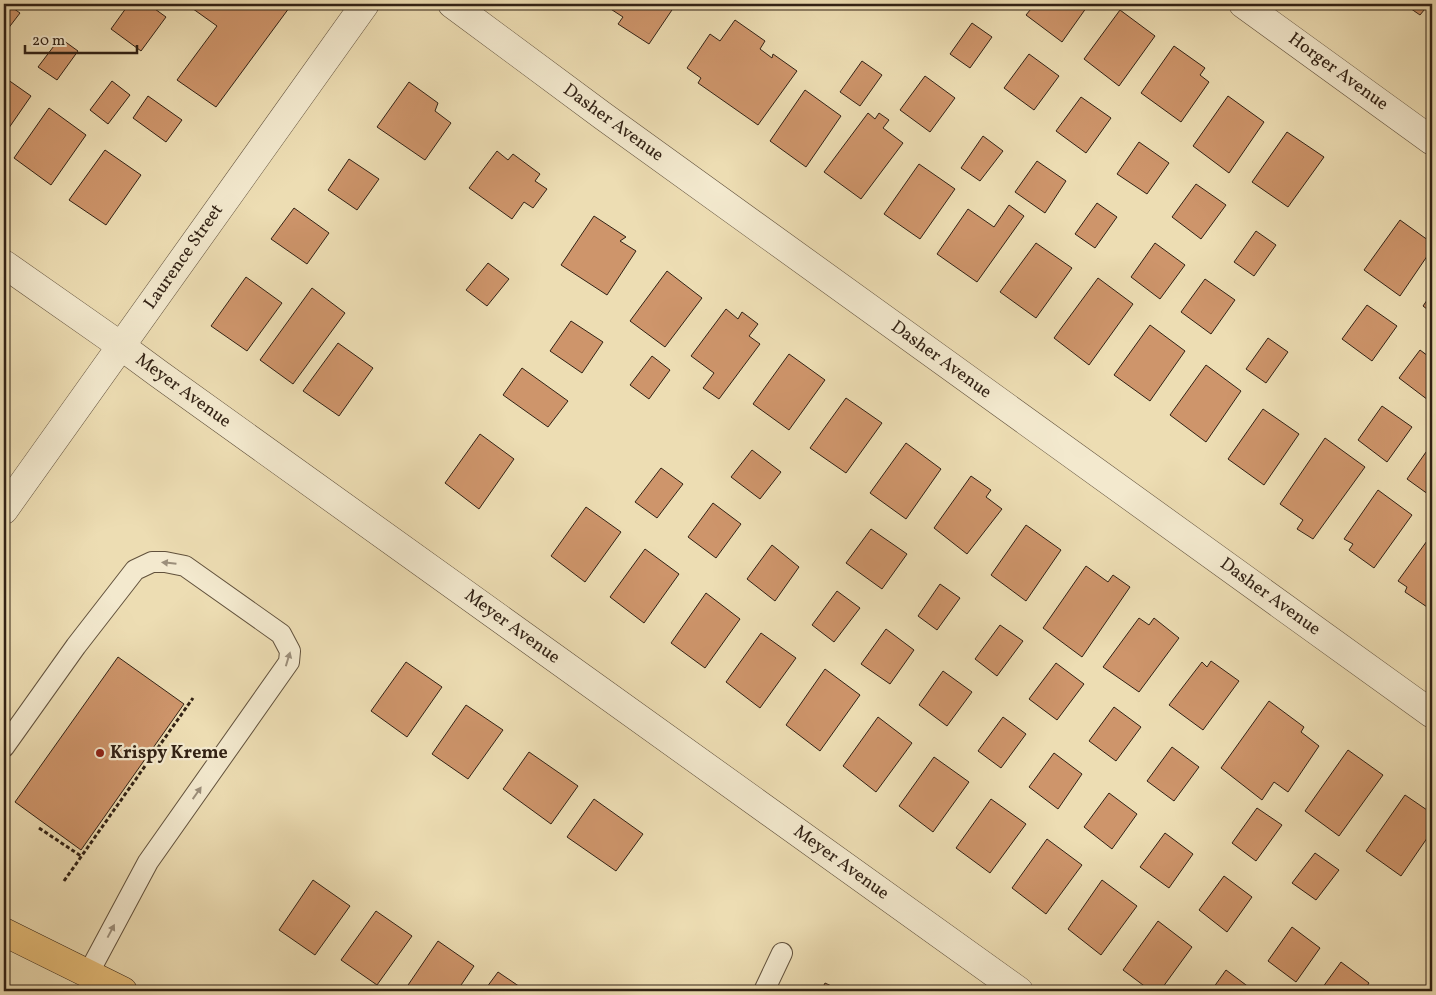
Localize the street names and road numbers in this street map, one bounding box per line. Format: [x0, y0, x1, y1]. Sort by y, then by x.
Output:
street label: Horger Avenue [1283, 27, 1393, 117]
street label: Dasher Avenue [557, 78, 669, 168]
street label: Laurence Street [138, 199, 230, 315]
street label: Dasher Avenue [885, 315, 997, 405]
street label: Meyer Avenue [130, 348, 236, 434]
street label: Dasher Avenue [1214, 552, 1326, 642]
street label: Meyer Avenue [459, 584, 565, 670]
street label: Meyer Avenue [788, 820, 894, 906]

